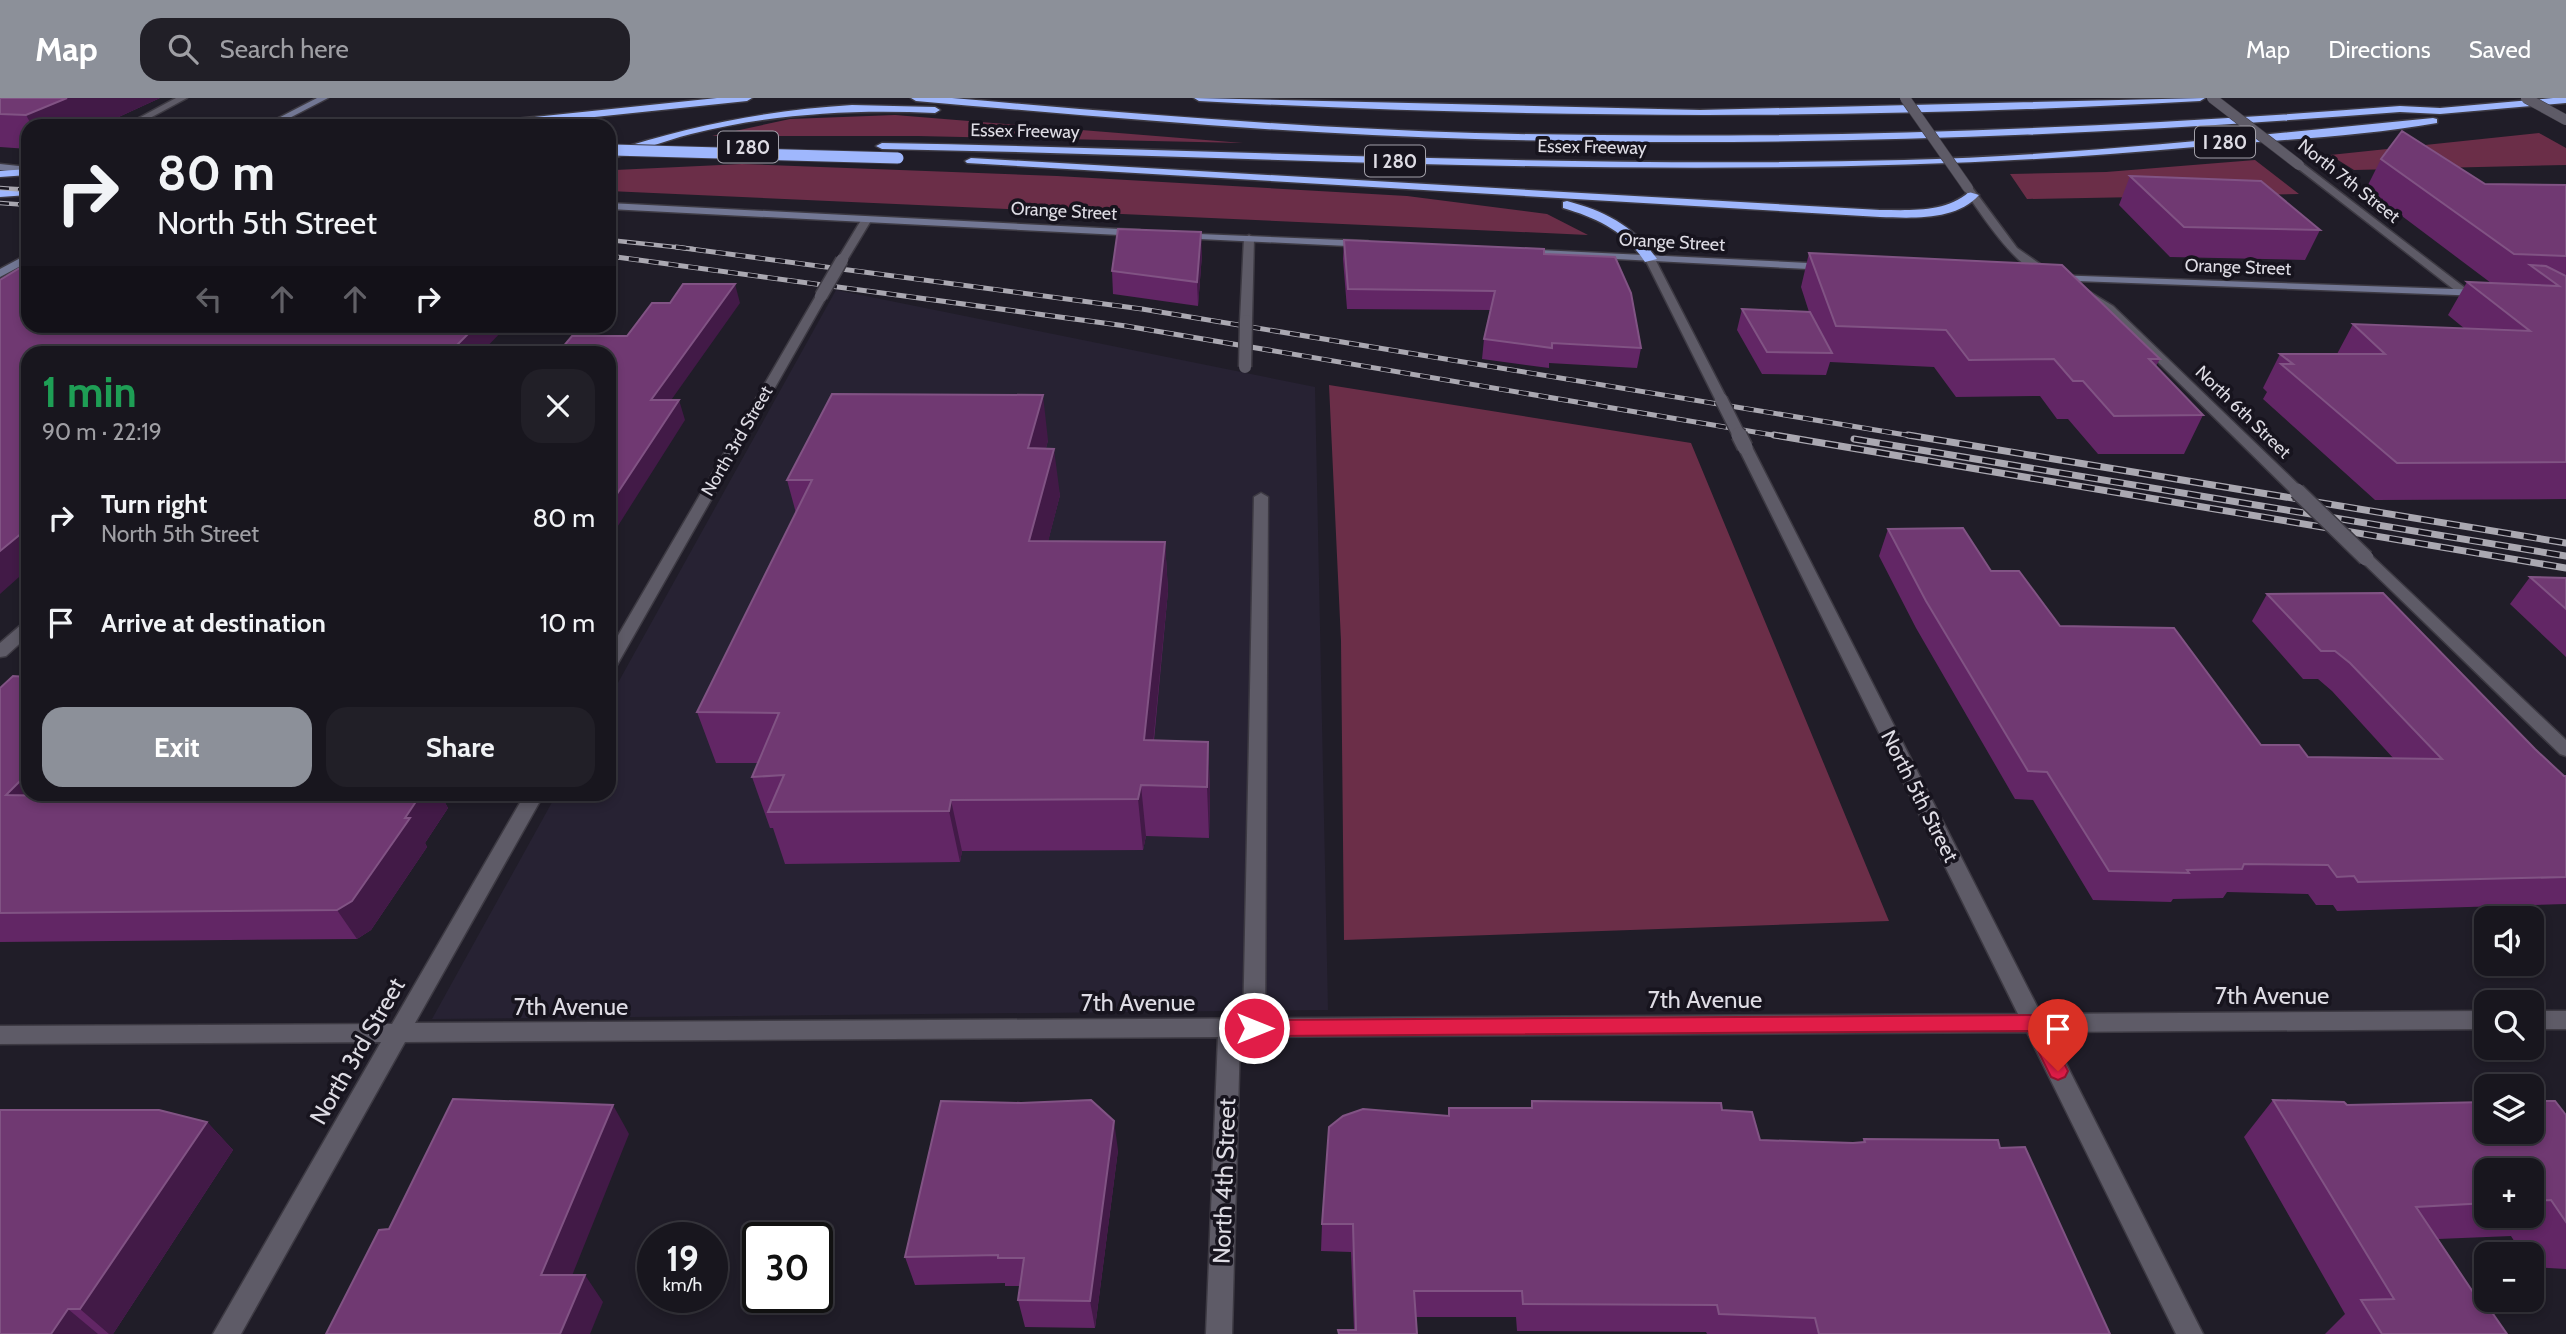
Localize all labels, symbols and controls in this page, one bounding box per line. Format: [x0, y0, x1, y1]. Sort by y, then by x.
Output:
search box [140, 18, 630, 81]
text: Map [35, 29, 98, 69]
icon: search [164, 30, 202, 68]
text: Search here [220, 33, 349, 65]
text: Map [2246, 35, 2290, 64]
text: Directions [2328, 35, 2431, 64]
text: Saved [2469, 35, 2531, 64]
street label: Essex Freeway [970, 119, 1080, 143]
road number: I 280 [2195, 126, 2255, 158]
road number: I 280 [718, 132, 778, 162]
street label: North 7th Street [2294, 134, 2404, 228]
street label: Essex Freeway [1537, 135, 1647, 159]
text: 80 m [157, 143, 275, 202]
road number: I 280 [1365, 146, 1425, 176]
icon: right [42, 147, 133, 238]
street label: Orange Street [1010, 197, 1118, 225]
text: North 5th Street [157, 203, 377, 242]
street label: Orange Street [1618, 228, 1726, 256]
street label: Orange Street [2184, 254, 2292, 280]
icon: left [190, 280, 228, 318]
icon: ahead [263, 280, 301, 318]
icon: ahead [336, 280, 374, 318]
icon: right [409, 280, 447, 318]
street label: North 6th Street [2191, 361, 2295, 463]
text: 1 min [42, 366, 137, 418]
button: close [521, 369, 595, 443]
street label: North 3rd Street [697, 382, 777, 500]
text: 90 m · 22:19 [42, 418, 162, 446]
text: Turn right [101, 488, 207, 520]
icon: right [42, 499, 80, 537]
text: 80 m [532, 502, 595, 534]
text: North 5th Street [101, 520, 259, 548]
icon: arrive [42, 604, 80, 642]
text: Arrive at destination [101, 607, 326, 639]
text: 10 m [540, 607, 595, 639]
button: Exit [42, 707, 312, 787]
button: Share [326, 707, 595, 787]
street label: North 5th Street [1876, 726, 1964, 866]
map controls [2474, 906, 2544, 1312]
button: sound [2474, 906, 2544, 976]
street label: North 3rd Street [303, 973, 411, 1129]
street label: 7th Avenue [2215, 981, 2329, 1010]
street label: 7th Avenue [1648, 985, 1762, 1014]
street label: 7th Avenue [1081, 988, 1195, 1017]
button: search [2474, 990, 2544, 1060]
position arrow [1217, 991, 1291, 1065]
street label: 7th Avenue [514, 992, 628, 1021]
pin [2028, 999, 2088, 1071]
icon: arrive [2039, 1010, 2077, 1048]
button: layers [2474, 1074, 2544, 1144]
street label: North 4th Street [1207, 1098, 1241, 1264]
button: + [2474, 1158, 2544, 1228]
speed limit sign: 30 [742, 1222, 833, 1313]
text: 19 [666, 1237, 699, 1280]
button: − [2474, 1242, 2544, 1312]
text: km/h [663, 1274, 702, 1296]

